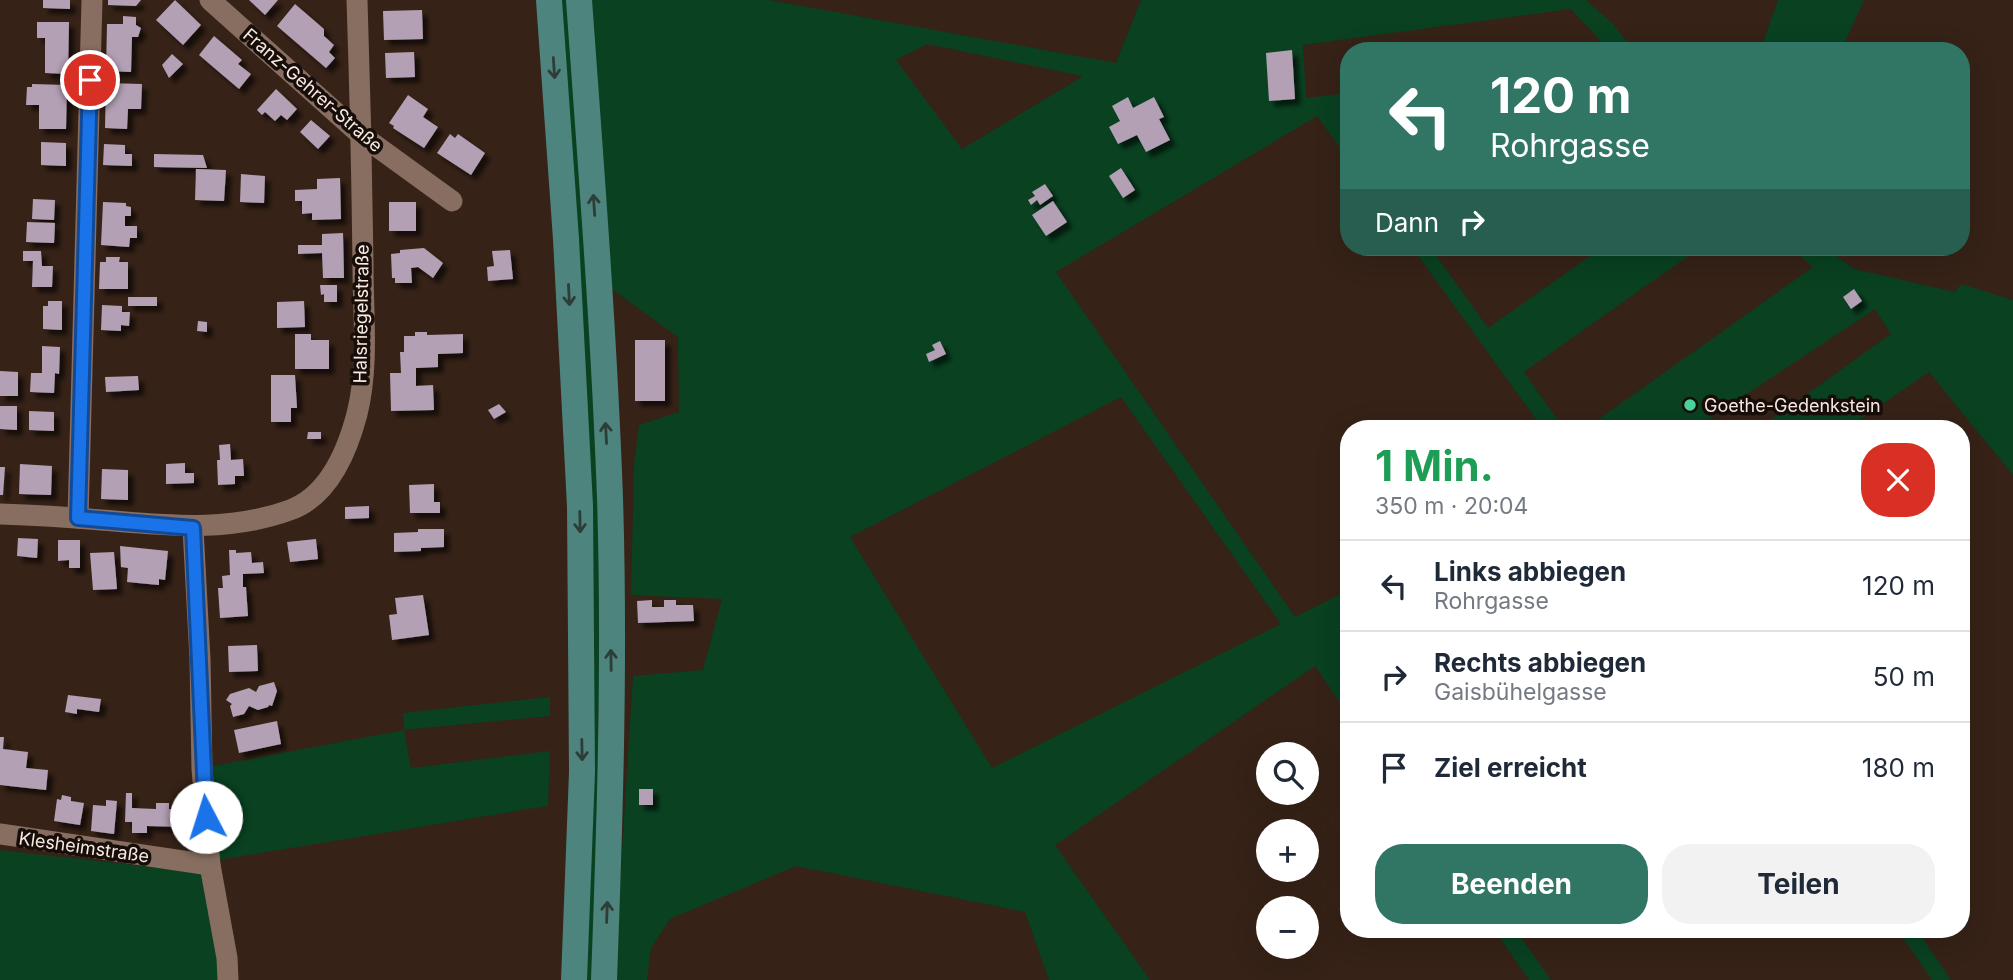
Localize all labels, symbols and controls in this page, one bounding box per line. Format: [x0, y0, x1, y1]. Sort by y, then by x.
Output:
street label: Franz-Gehrer-Straße [239, 24, 387, 156]
pin [60, 50, 120, 110]
one-way arrow [548, 56, 561, 79]
icon: arrive [71, 61, 109, 99]
text: 120 m [1490, 66, 1631, 125]
icon: left [1375, 70, 1466, 161]
text: Rohrgasse [1490, 126, 1650, 165]
one-way arrow [587, 195, 600, 217]
icon: right [1453, 203, 1491, 241]
text: Dann [1375, 207, 1439, 238]
street label: Halsriegelstraße [349, 244, 373, 384]
one-way arrow [562, 283, 575, 306]
place label: Goethe-Gedenkstein [1704, 395, 1881, 416]
marker: Goethe-Gedenkstein [1682, 397, 1698, 413]
one-way arrow [600, 421, 613, 444]
text: 1 Min. [1375, 440, 1494, 491]
button: close [1861, 443, 1935, 517]
text: 350 m · 20:04 [1375, 492, 1528, 520]
one-way arrow [573, 511, 587, 534]
text: Links abbiegen [1434, 556, 1626, 587]
icon: left [1375, 567, 1413, 605]
text: 120 m [1862, 570, 1935, 601]
text: Rohrgasse [1434, 587, 1549, 615]
text: Rechts abbiegen [1434, 647, 1646, 678]
one-way arrow [604, 649, 618, 672]
icon: right [1375, 658, 1413, 696]
text: 50 m [1873, 661, 1935, 692]
text: Gaisbühelgasse [1434, 678, 1607, 706]
one-way arrow [575, 738, 589, 761]
map controls [1256, 742, 1319, 959]
button: search [1256, 742, 1319, 805]
icon: arrive [1375, 749, 1413, 787]
text: Ziel erreicht [1434, 752, 1587, 783]
text: 180 m [1862, 752, 1935, 783]
position arrow [169, 780, 243, 854]
button: + [1256, 819, 1319, 882]
street label: Klesheimstraße [17, 827, 151, 867]
button: Beenden [1375, 844, 1648, 924]
button: Teilen [1662, 844, 1935, 924]
button: − [1256, 896, 1319, 959]
one-way arrow [600, 901, 613, 924]

